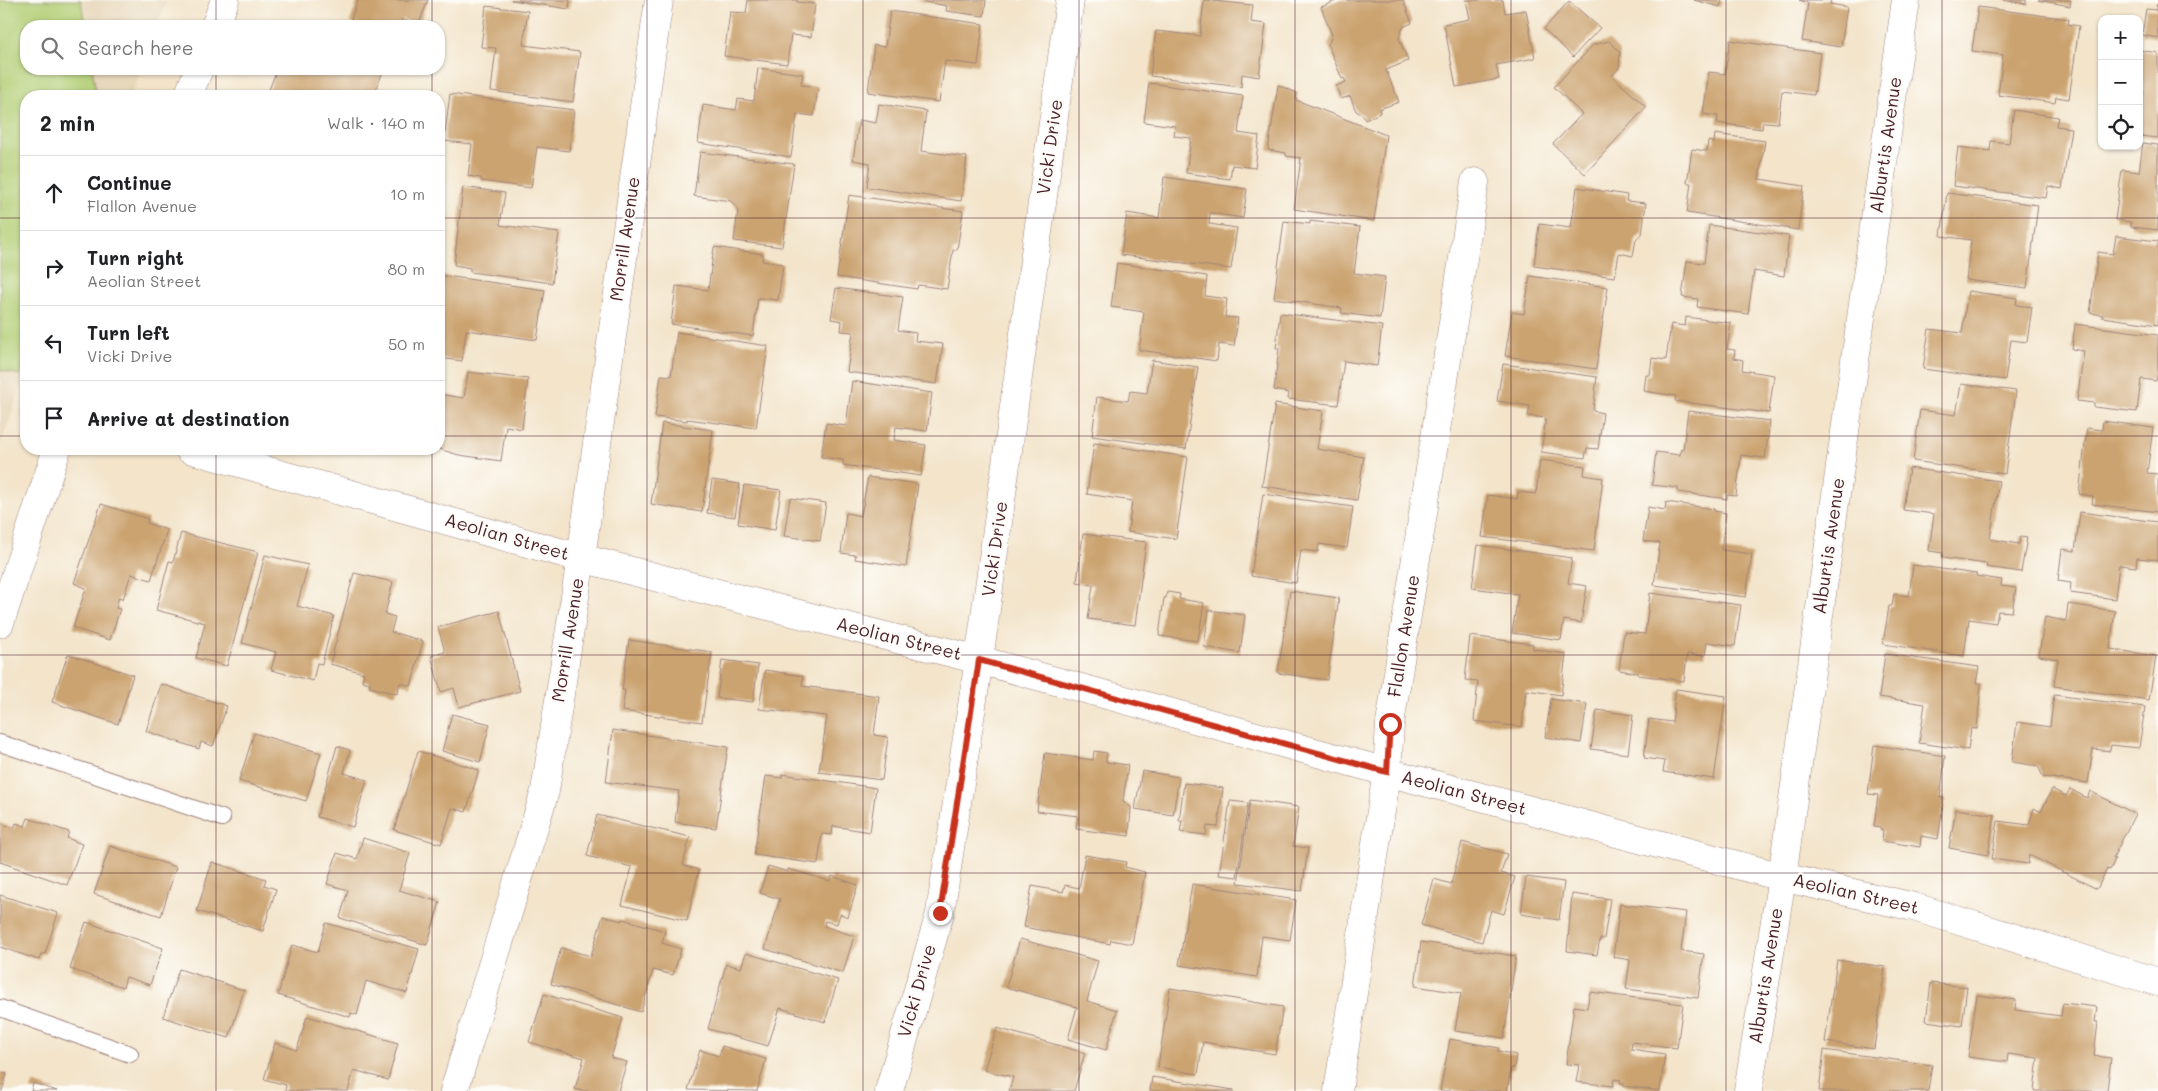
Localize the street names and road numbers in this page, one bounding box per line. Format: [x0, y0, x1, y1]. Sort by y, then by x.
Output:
street label: Alburtis Avenue [1864, 75, 1906, 215]
street label: Vicki Drive [1030, 98, 1068, 196]
street label: Morrill Avenue [603, 175, 645, 303]
street label: Alburtis Avenue [1807, 476, 1849, 616]
street label: Vicki Drive [975, 500, 1013, 598]
street label: Aeolian Street [442, 507, 572, 565]
street label: Flallon Avenue [1381, 573, 1425, 699]
street label: Morrill Avenue [545, 576, 589, 704]
street label: Aeolian Street [834, 611, 965, 665]
street label: Aeolian Street [1399, 764, 1529, 820]
street label: Aeolian Street [1791, 867, 1922, 919]
street label: Alburtis Avenue [1742, 906, 1788, 1046]
street label: Vicki Drive [891, 941, 941, 1040]

